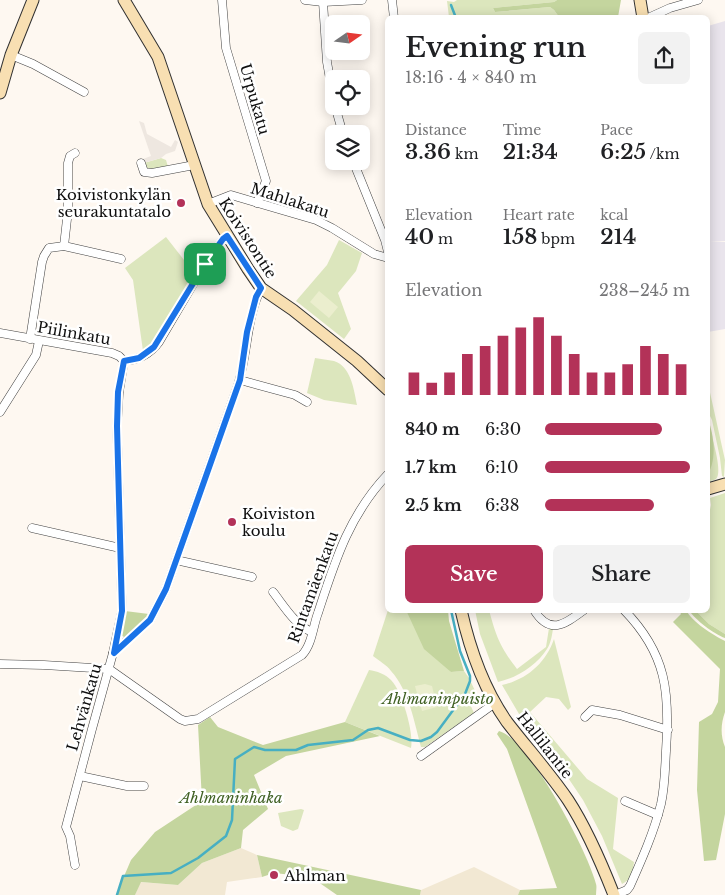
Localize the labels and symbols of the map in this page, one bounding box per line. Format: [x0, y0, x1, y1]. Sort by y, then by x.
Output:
north arrow [325, 15, 370, 60]
street label: Urpukatu [236, 61, 274, 137]
street label: Mahlakatu [248, 178, 332, 222]
place label: Koivistonkylän seurakuntatalo [56, 185, 171, 221]
street label: Koivistontie [215, 194, 281, 282]
marker: Koivistonkylän seurakuntatalo [175, 197, 187, 209]
pin [184, 243, 226, 285]
street label: Piilinkatu [36, 317, 112, 349]
place label: Koiviston koulu [242, 504, 315, 540]
marker: Koiviston koulu [226, 516, 238, 528]
street label: Rintamäenkatu [284, 528, 342, 646]
street label: Lehvänkatu [62, 661, 106, 753]
park label: Ahlmaninpuisto [380, 689, 494, 708]
street label: Hallilantie [513, 708, 577, 782]
park label: Ahlmaninhaka [177, 788, 283, 807]
place label: Ahlman [283, 866, 346, 885]
marker: Ahlman [268, 869, 280, 881]

